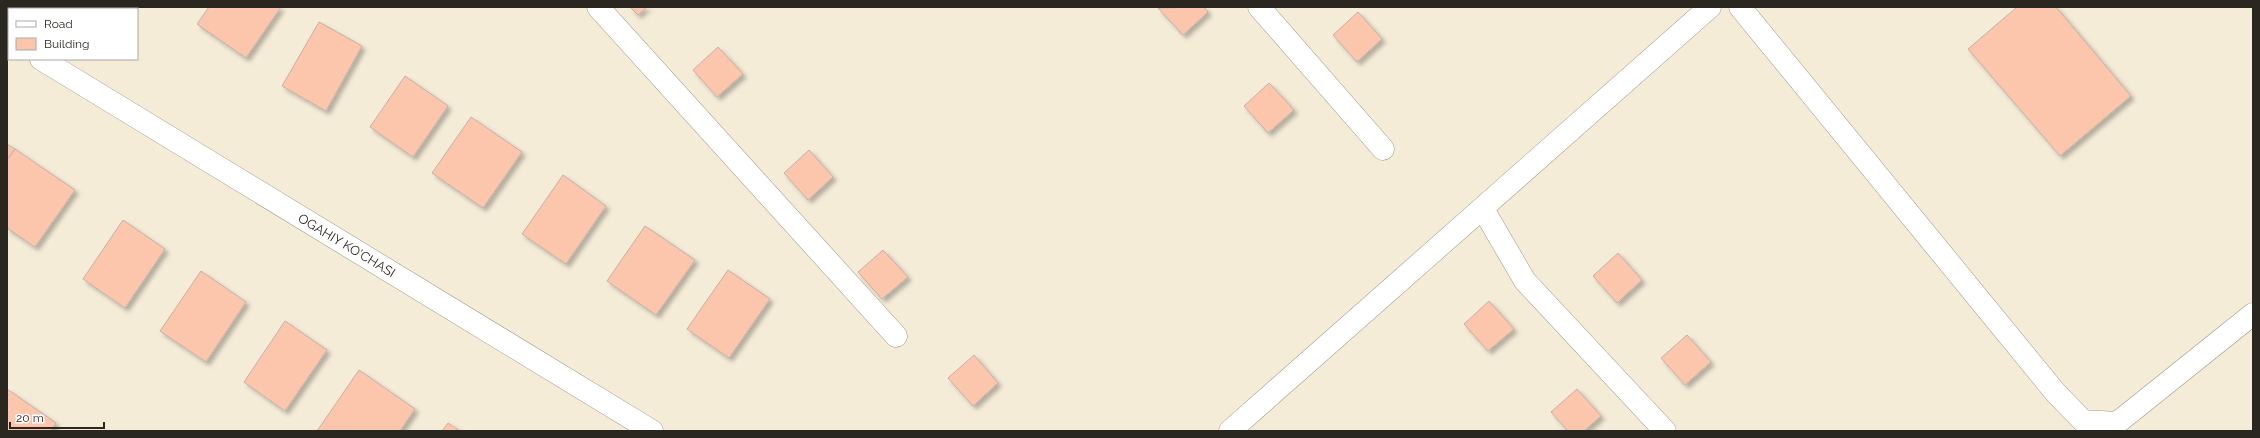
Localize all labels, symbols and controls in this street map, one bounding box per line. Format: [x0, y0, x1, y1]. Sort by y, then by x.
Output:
legend [8, 8, 138, 60]
text: Road [44, 17, 73, 31]
text: Building [44, 37, 90, 51]
street label: OGAHIY KO'CHASI [296, 211, 398, 280]
scale bar [10, 404, 104, 430]
text: 20 m [16, 411, 44, 425]

